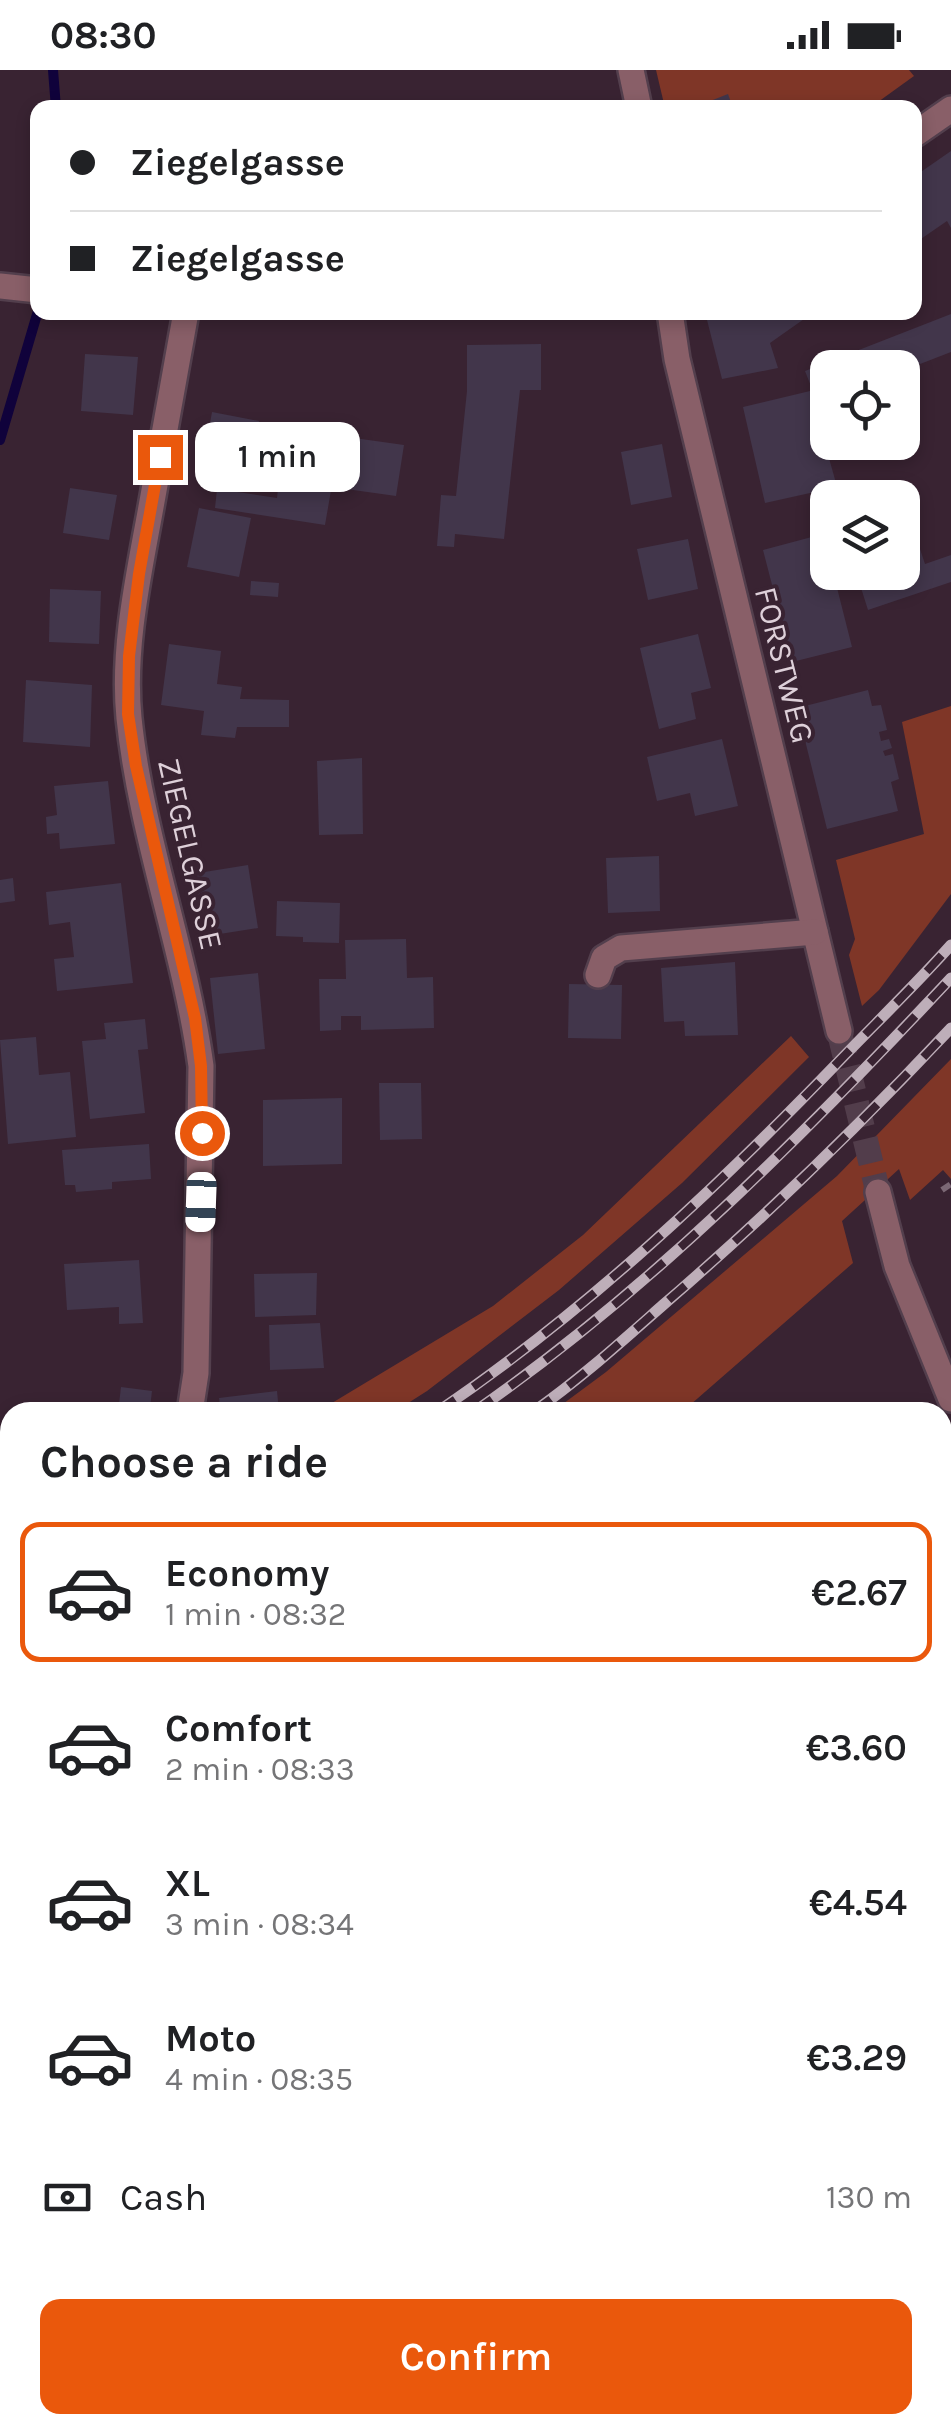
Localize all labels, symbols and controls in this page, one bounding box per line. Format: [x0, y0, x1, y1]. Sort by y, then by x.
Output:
text: 08:30 [50, 13, 157, 58]
text: Ziegelgasse [130, 140, 345, 185]
text: Ziegelgasse [130, 236, 345, 281]
map controls [810, 350, 920, 590]
button: locate [810, 350, 920, 460]
callout: 1 min [195, 422, 360, 492]
route end [138, 435, 183, 480]
text: 1 min [238, 438, 317, 475]
button: layers [810, 480, 920, 590]
street label: FORSTWEG [747, 583, 821, 747]
street label: ZIEGELGASSE [150, 755, 230, 953]
route start [180, 1111, 225, 1156]
car [185, 1171, 217, 1233]
text: Choose a ride [40, 1436, 328, 1488]
icon: car [45, 1547, 135, 1637]
text: Economy [165, 1551, 329, 1596]
text: €2.67 [811, 1570, 907, 1615]
text: 1 min · 08:32 [165, 1596, 346, 1633]
icon: car [45, 1702, 135, 1792]
text: Comfort [165, 1706, 312, 1751]
text: €3.60 [806, 1725, 907, 1770]
text: 2 min · 08:33 [165, 1751, 355, 1788]
icon: car [45, 1857, 135, 1947]
text: XL [165, 1861, 210, 1906]
text: €4.54 [809, 1880, 907, 1925]
text: 3 min · 08:34 [165, 1906, 354, 1943]
icon: car [45, 2012, 135, 2102]
text: Moto [165, 2016, 256, 2061]
text: €3.29 [806, 2035, 907, 2080]
text: 4 min · 08:35 [165, 2061, 353, 2098]
icon: cash [40, 2170, 95, 2225]
text: Cash [120, 2175, 207, 2220]
text: 130 m [826, 2179, 912, 2216]
button: Confirm [40, 2299, 912, 2414]

